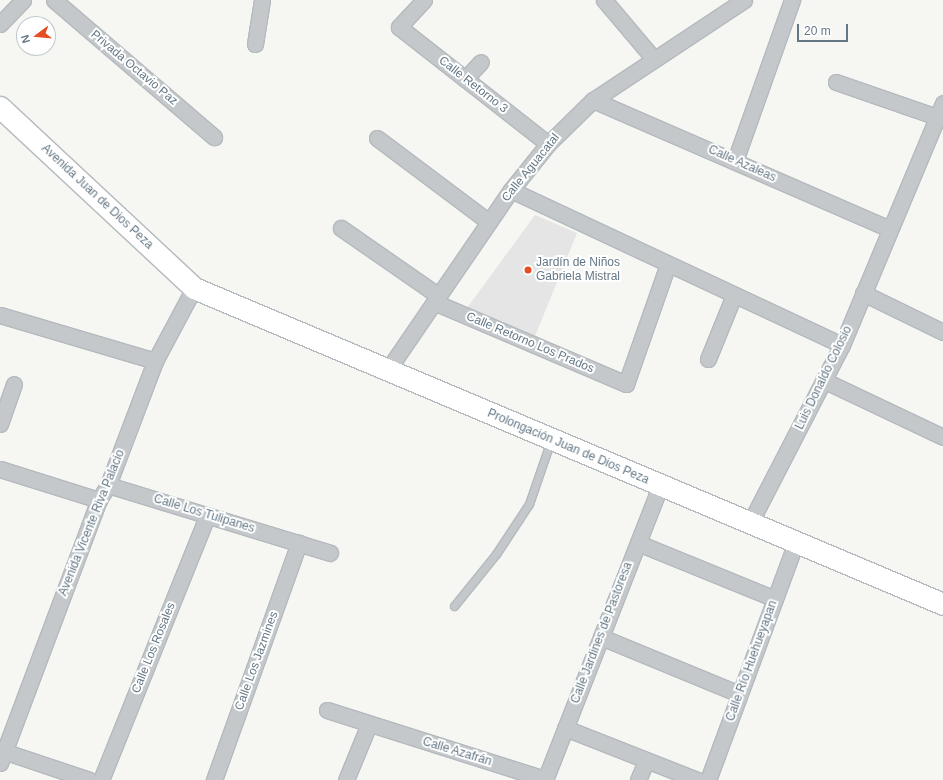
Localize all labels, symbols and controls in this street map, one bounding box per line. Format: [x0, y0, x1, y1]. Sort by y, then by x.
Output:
north arrow [16, 16, 56, 56]
scale bar [799, 16, 850, 42]
text: 20 m [804, 24, 831, 38]
street label: Privada Octavio Paz [88, 28, 180, 108]
text: N [19, 34, 32, 45]
street label: Calle Retorno 3 [436, 54, 510, 116]
street label: Calle Aguacatal [499, 131, 563, 205]
street label: Avenida Juan de Dios Peza [38, 142, 156, 252]
street label: Calle Azaleas [706, 143, 778, 185]
place label: Jardín de Niños Gabriela Mistral [536, 256, 620, 284]
marker: Jardín de Niños Gabriela Mistral [523, 265, 533, 275]
street label: Calle Retorno Los Prados [464, 310, 596, 376]
street label: Luis Donaldo Colosio [793, 324, 855, 432]
street label: Prolongación Juan de Dios Peza [485, 406, 651, 488]
street label: Avenida Vicente Riva Palacio [56, 448, 128, 598]
street label: Calle Los Tulipanes [152, 492, 256, 536]
street label: Calle Jardines de Pastoresa [568, 560, 636, 706]
street label: Calle Río Huehueyapan [723, 599, 781, 723]
street label: Calle Los Rosales [129, 600, 179, 696]
street label: Calle Los Jazmines [232, 610, 282, 712]
street label: Calle Azafrán [420, 735, 494, 769]

